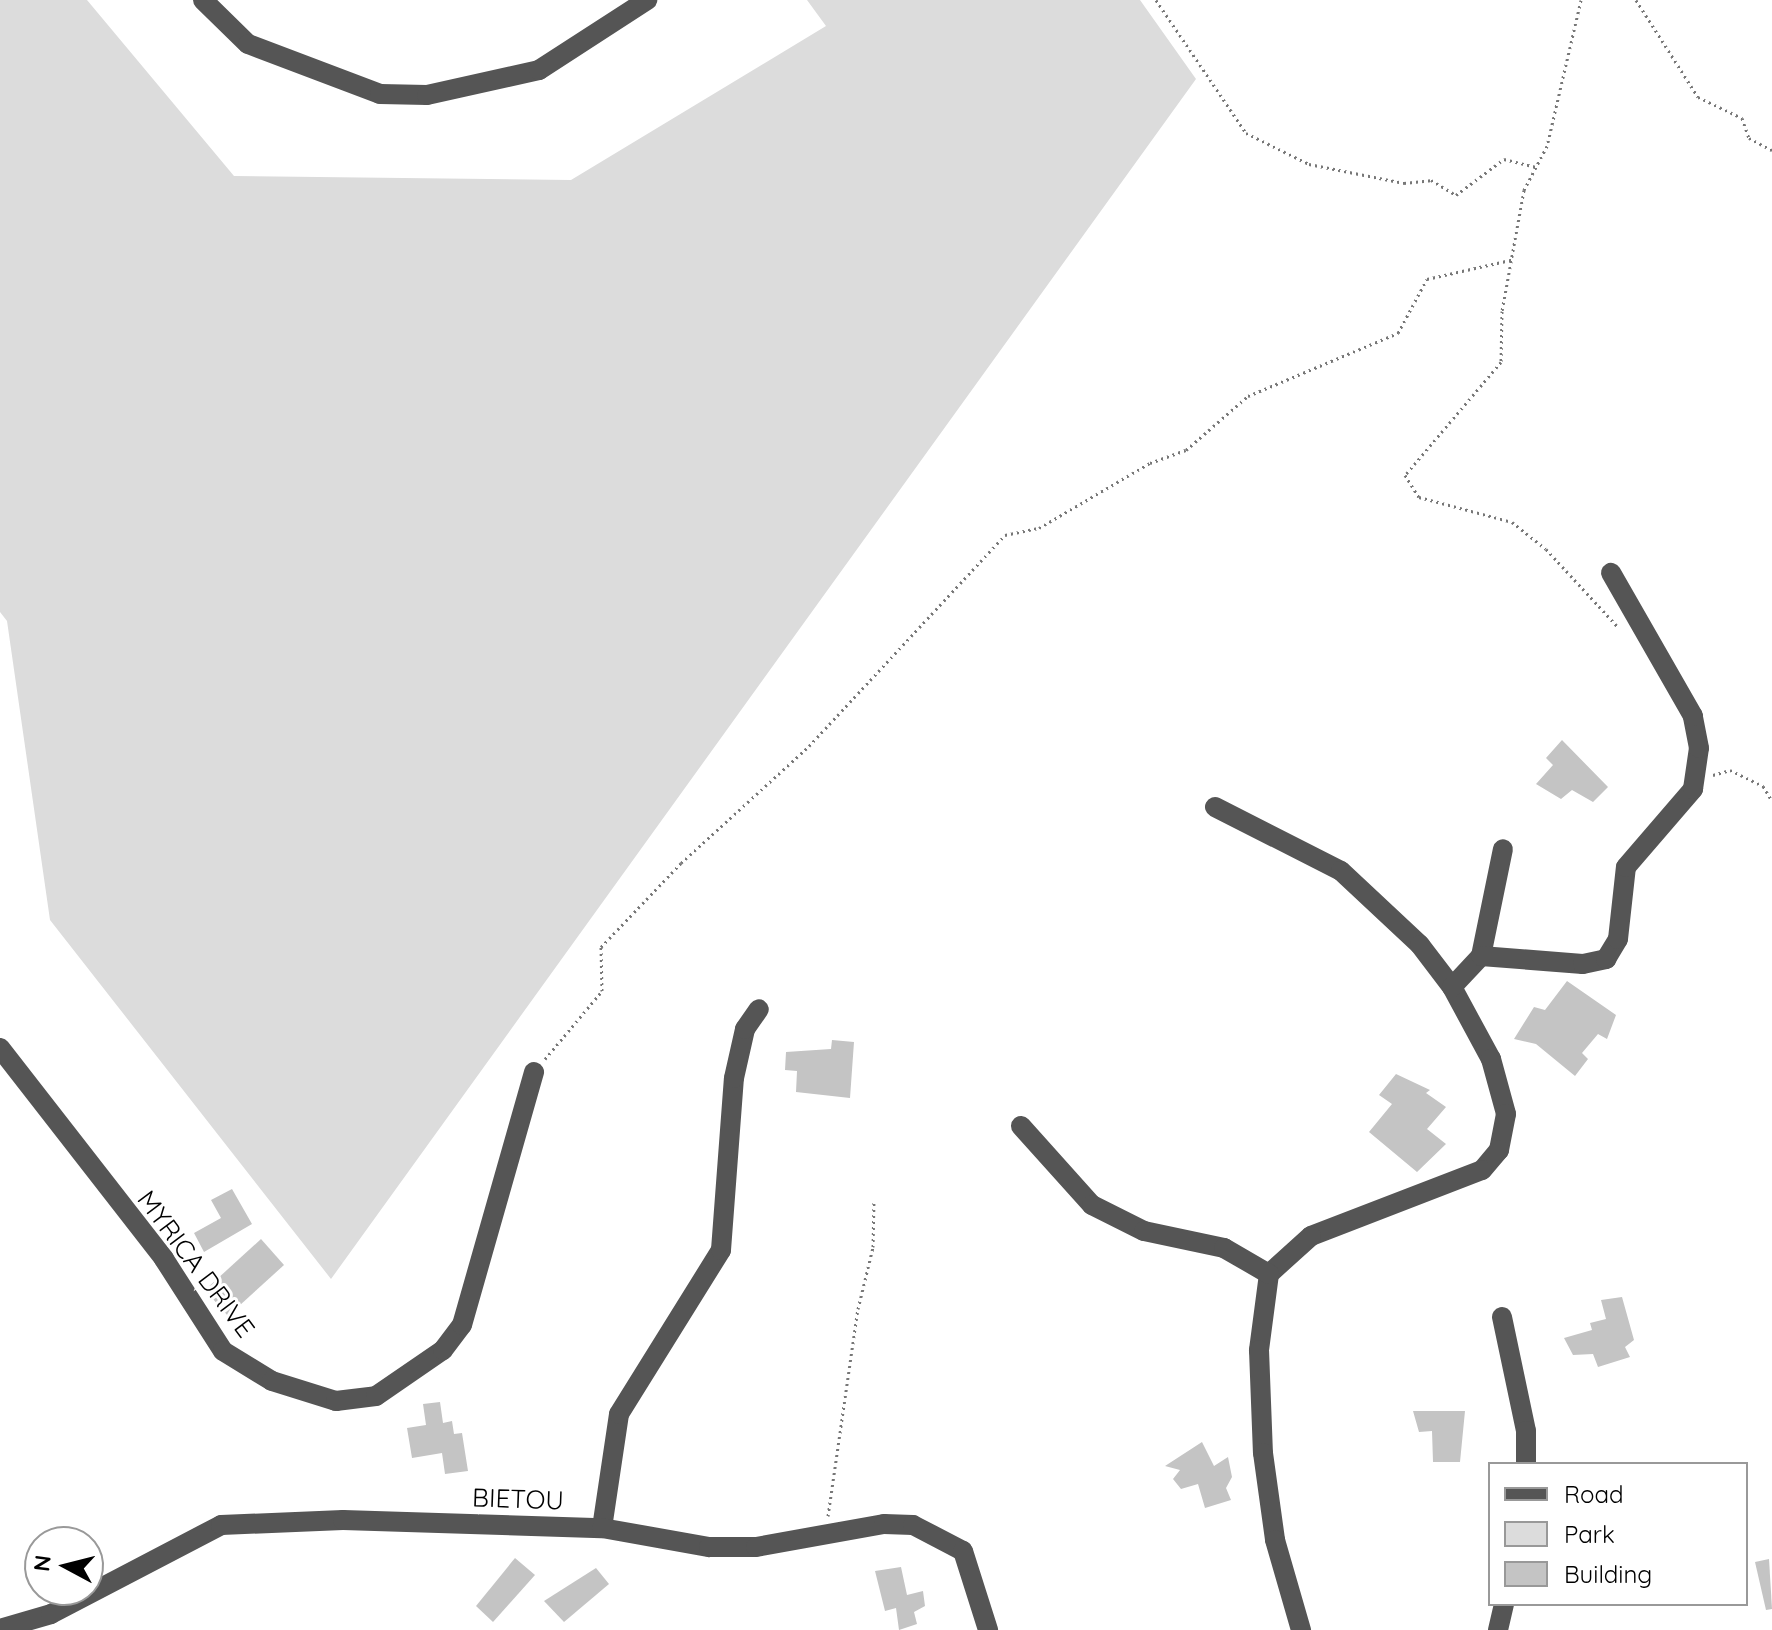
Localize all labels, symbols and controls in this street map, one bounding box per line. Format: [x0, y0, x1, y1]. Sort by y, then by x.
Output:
street label: MYRICA DRIVE [131, 1185, 261, 1343]
legend [1488, 1462, 1748, 1606]
text: Road [1564, 1479, 1624, 1509]
street label: BIETOU [472, 1482, 564, 1516]
text: Park [1564, 1519, 1615, 1549]
north arrow [24, 1526, 104, 1606]
text: N [27, 1554, 57, 1573]
text: Building [1564, 1559, 1652, 1589]

